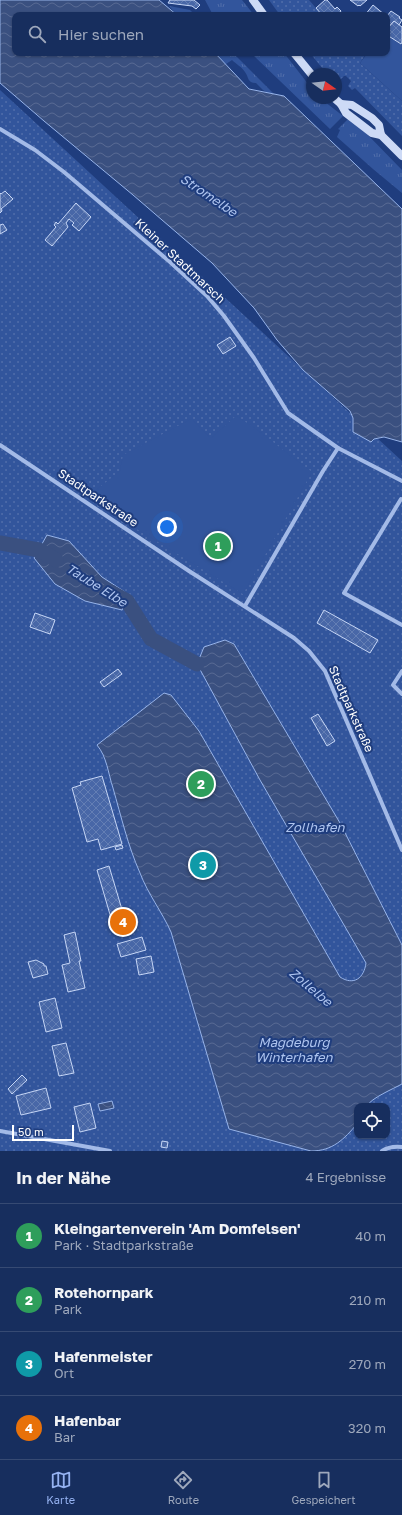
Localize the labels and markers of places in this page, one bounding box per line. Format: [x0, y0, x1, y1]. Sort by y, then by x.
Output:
pin: 1 [205, 531, 231, 561]
pin: 2 [188, 769, 214, 799]
pin: 3 [190, 850, 216, 880]
pin: 4 [110, 907, 136, 937]

